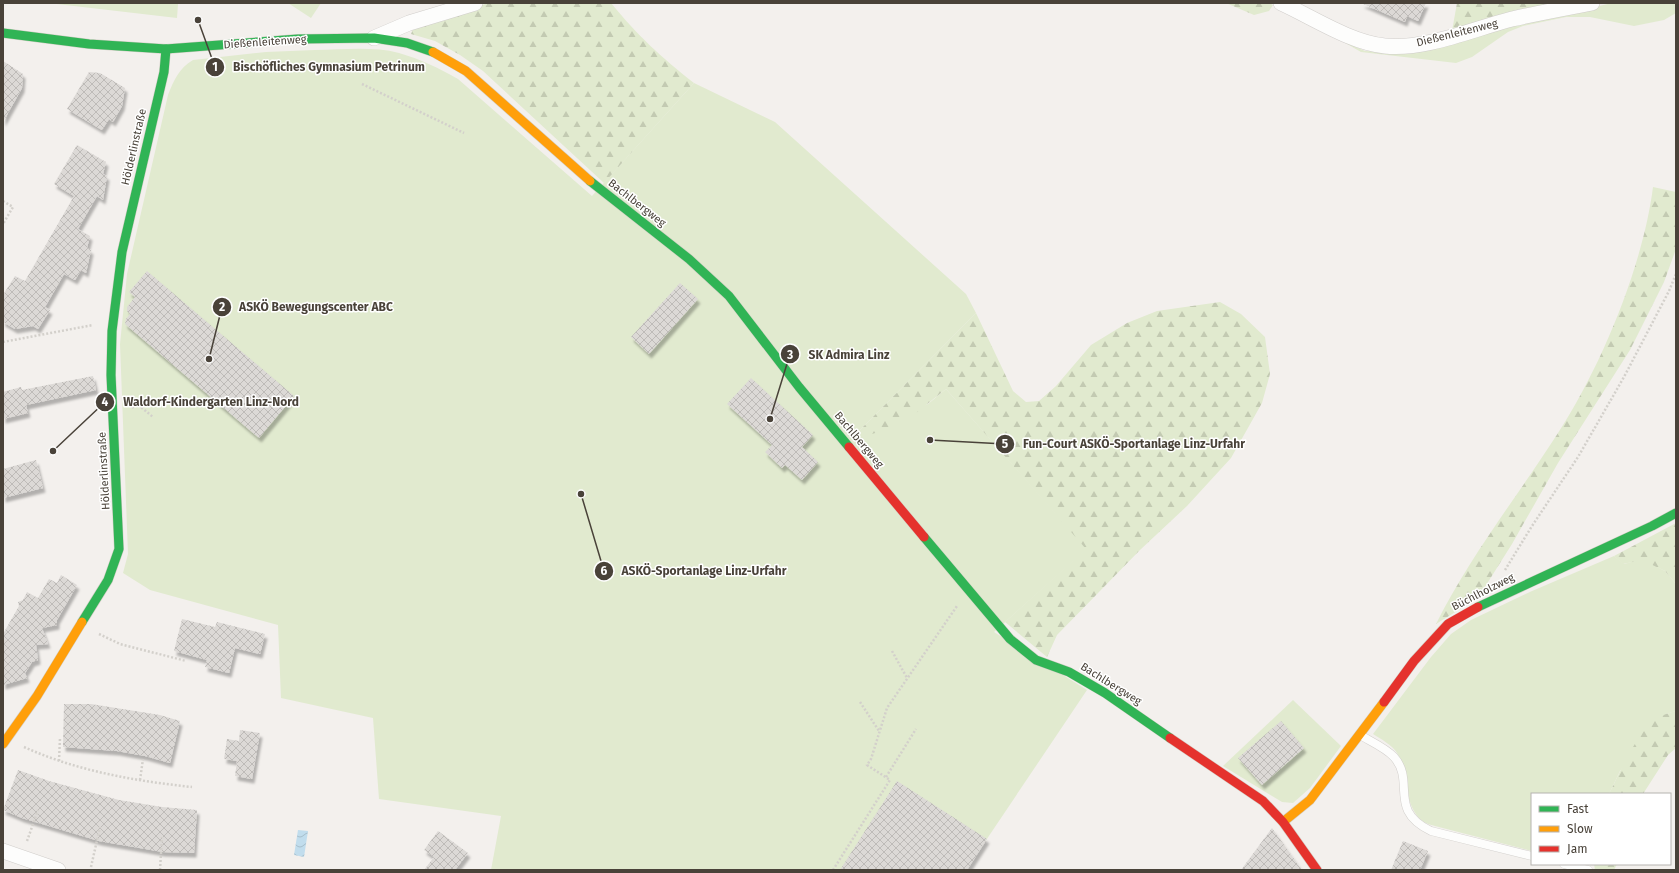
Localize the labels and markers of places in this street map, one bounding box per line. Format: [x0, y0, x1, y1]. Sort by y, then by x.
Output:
callout: Bischöfliches Gymnasium Petrinum [205, 55, 433, 79]
callout: ASKÖ Bewegungscenter ABC [212, 295, 401, 319]
callout: SK Admira Linz [780, 342, 897, 366]
callout: Waldorf-Kindergarten Linz-Nord [95, 390, 306, 414]
callout: Fun-Court ASKÖ-Sportanlage Linz-Urfahr [995, 432, 1253, 456]
callout: ASKÖ-Sportanlage Linz-Urfahr [594, 559, 795, 583]

